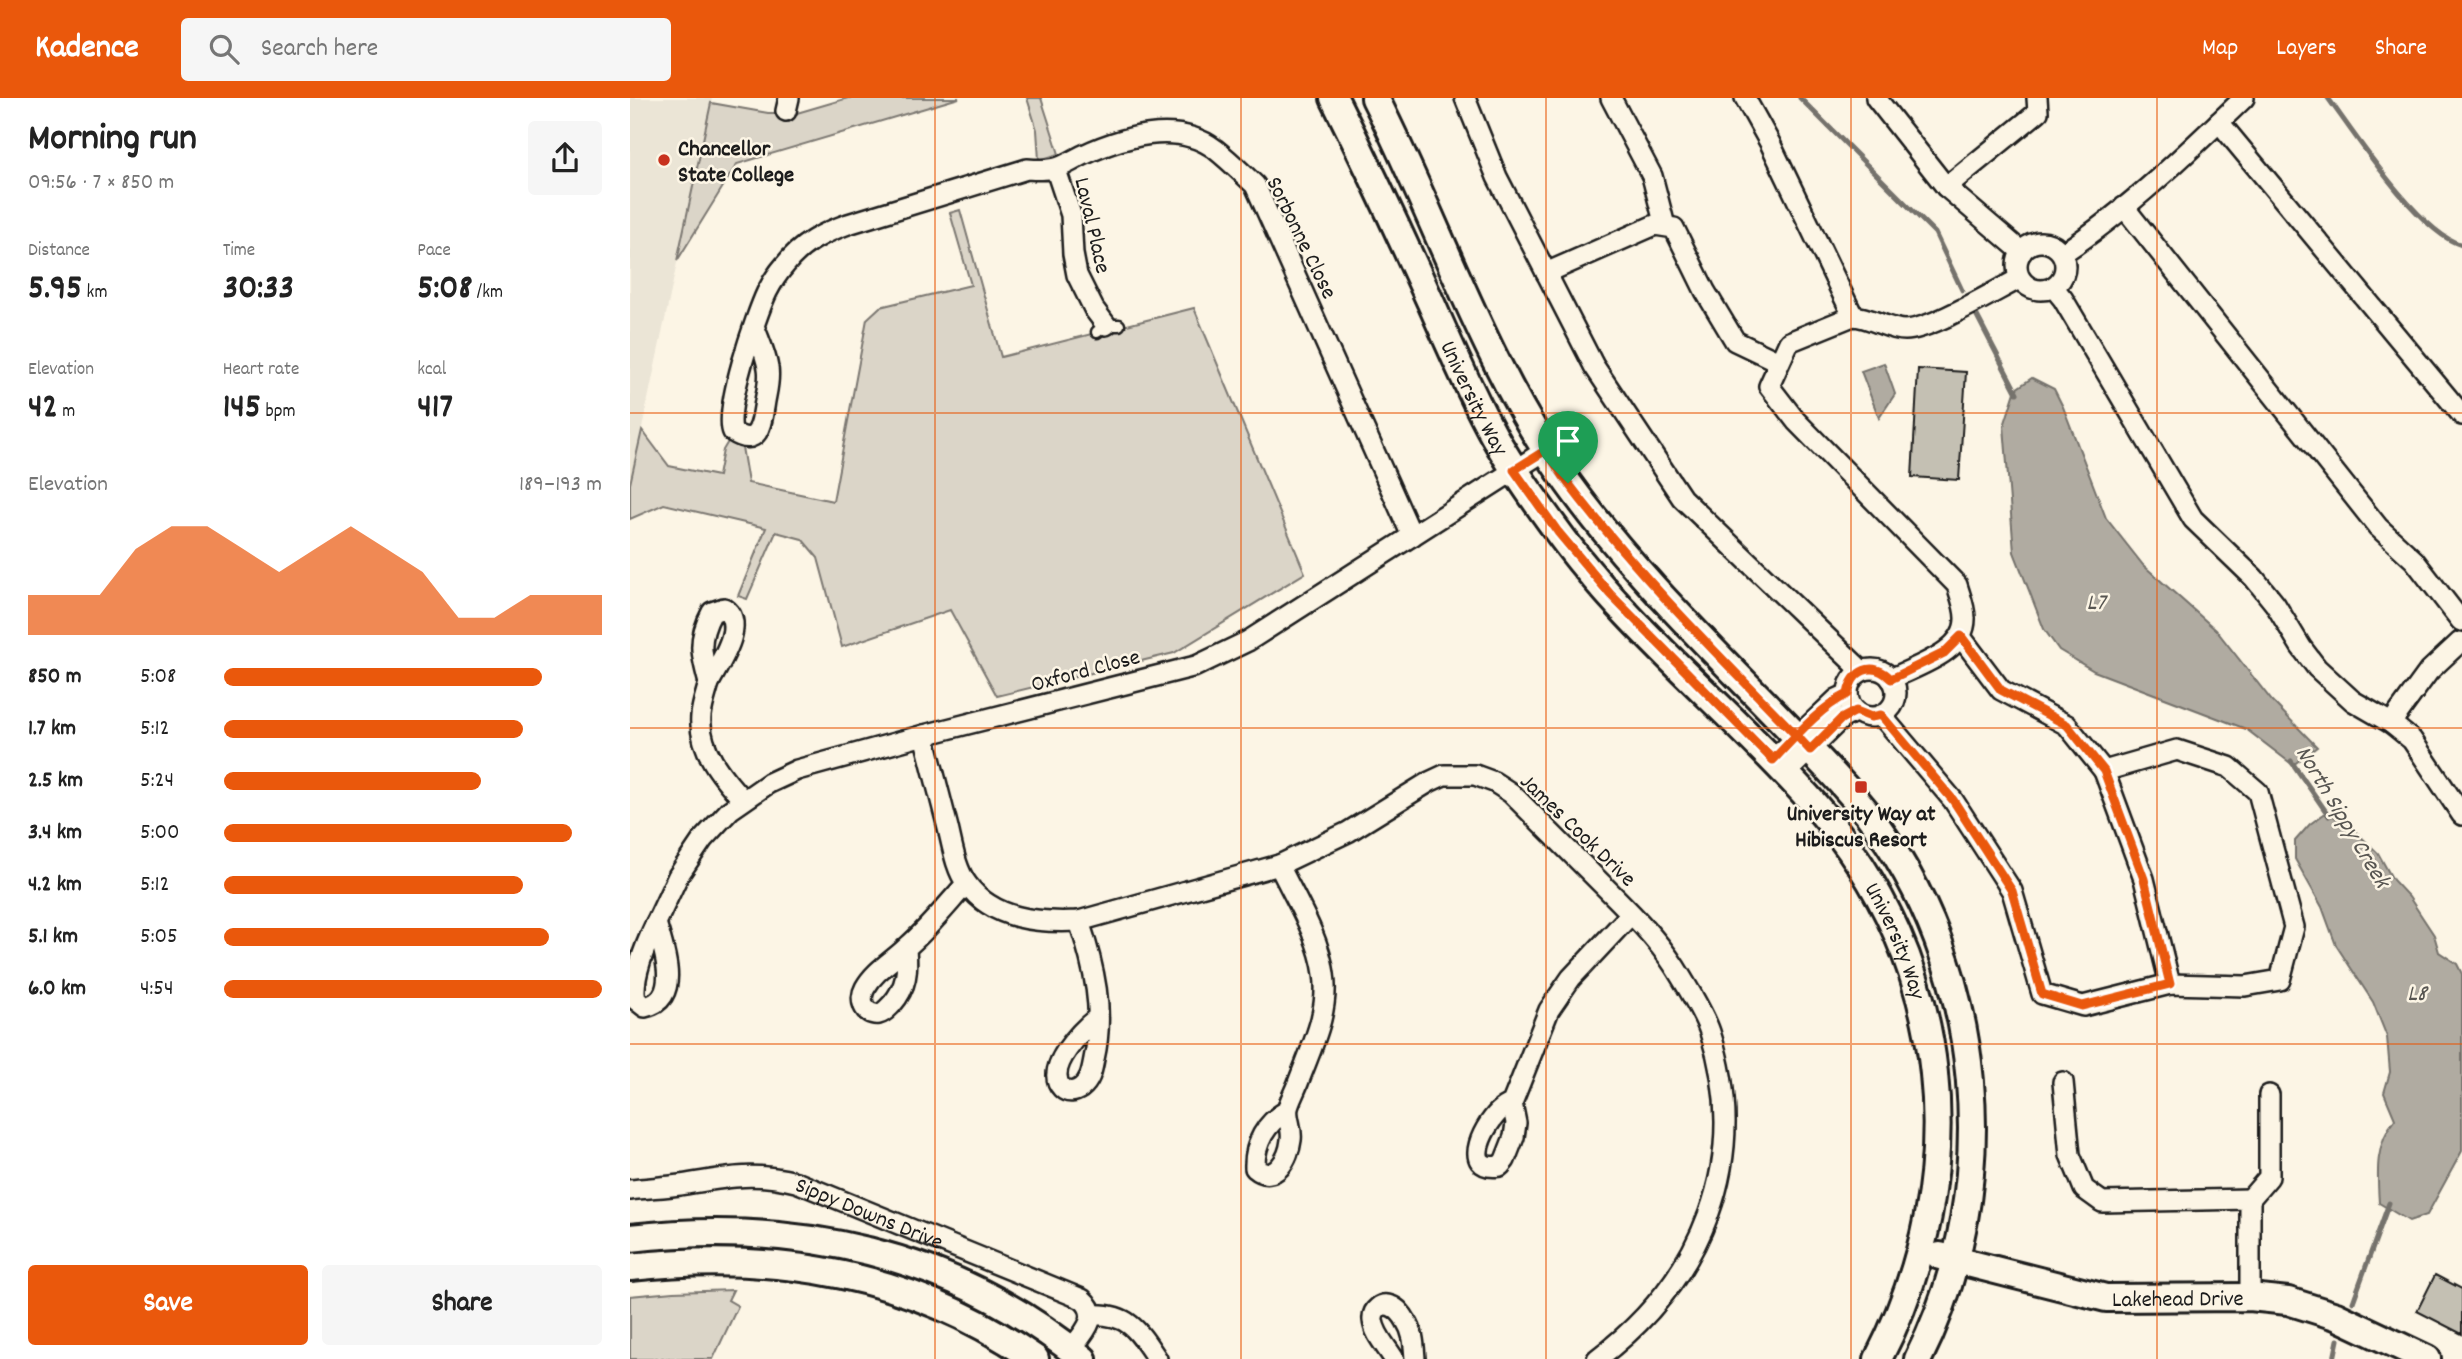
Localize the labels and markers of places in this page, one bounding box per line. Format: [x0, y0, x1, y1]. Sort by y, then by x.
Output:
place label: Chancellor State College [678, 134, 794, 193]
marker: Chancellor State College [656, 152, 672, 168]
pin [1538, 411, 1598, 483]
marker: University Way at Hibiscus Resort [1853, 779, 1869, 795]
place label: University Way at Hibiscus Resort [1787, 799, 1936, 858]

